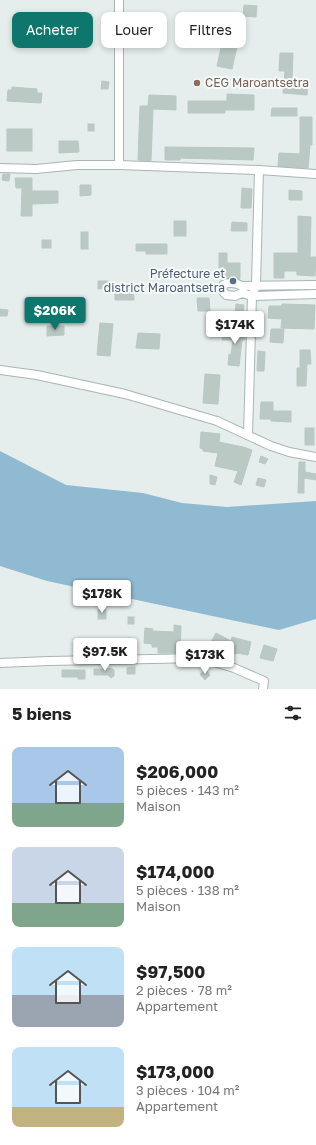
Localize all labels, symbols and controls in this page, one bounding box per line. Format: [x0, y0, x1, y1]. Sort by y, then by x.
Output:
chip: Acheter [12, 12, 93, 48]
chip: Louer [101, 12, 167, 48]
chip: Filtres [175, 12, 246, 48]
place label: CEG Maroantsetra [205, 75, 309, 90]
marker: CEG Maroantsetra [192, 78, 202, 88]
place label: Préfecture et district Maroantsetra [104, 266, 225, 295]
marker: Préfecture et district Maroantsetra [228, 276, 238, 286]
pin: $206K [27, 297, 83, 331]
text: $206K [34, 302, 76, 318]
pin: $174K [207, 311, 263, 345]
text: $174K [215, 316, 255, 332]
pin: $178K [74, 580, 130, 614]
text: $178K [82, 585, 122, 601]
pin: $97.5K [72, 638, 138, 672]
pin: $173K [177, 641, 233, 675]
text: $97.5K [82, 643, 128, 659]
text: $173K [185, 646, 225, 662]
icon: filters [282, 702, 304, 724]
text: 5 biens [12, 703, 72, 724]
text: $206,000 [136, 761, 218, 782]
icon: home [44, 763, 92, 811]
text: 5 pièces · 143 m² [136, 782, 239, 798]
text: Maison [136, 798, 181, 814]
text: $174,000 [136, 861, 215, 882]
icon: home [44, 863, 92, 911]
text: 5 pièces · 138 m² [136, 882, 239, 898]
text: Maison [136, 898, 181, 914]
text: $97,500 [136, 961, 205, 982]
icon: home [44, 963, 92, 1011]
text: 2 pièces · 78 m² [136, 982, 232, 998]
text: Appartement [136, 998, 218, 1014]
text: $173,000 [136, 1061, 214, 1082]
icon: home [44, 1063, 92, 1111]
text: 3 pièces · 104 m² [136, 1082, 240, 1098]
text: Appartement [136, 1098, 218, 1114]

